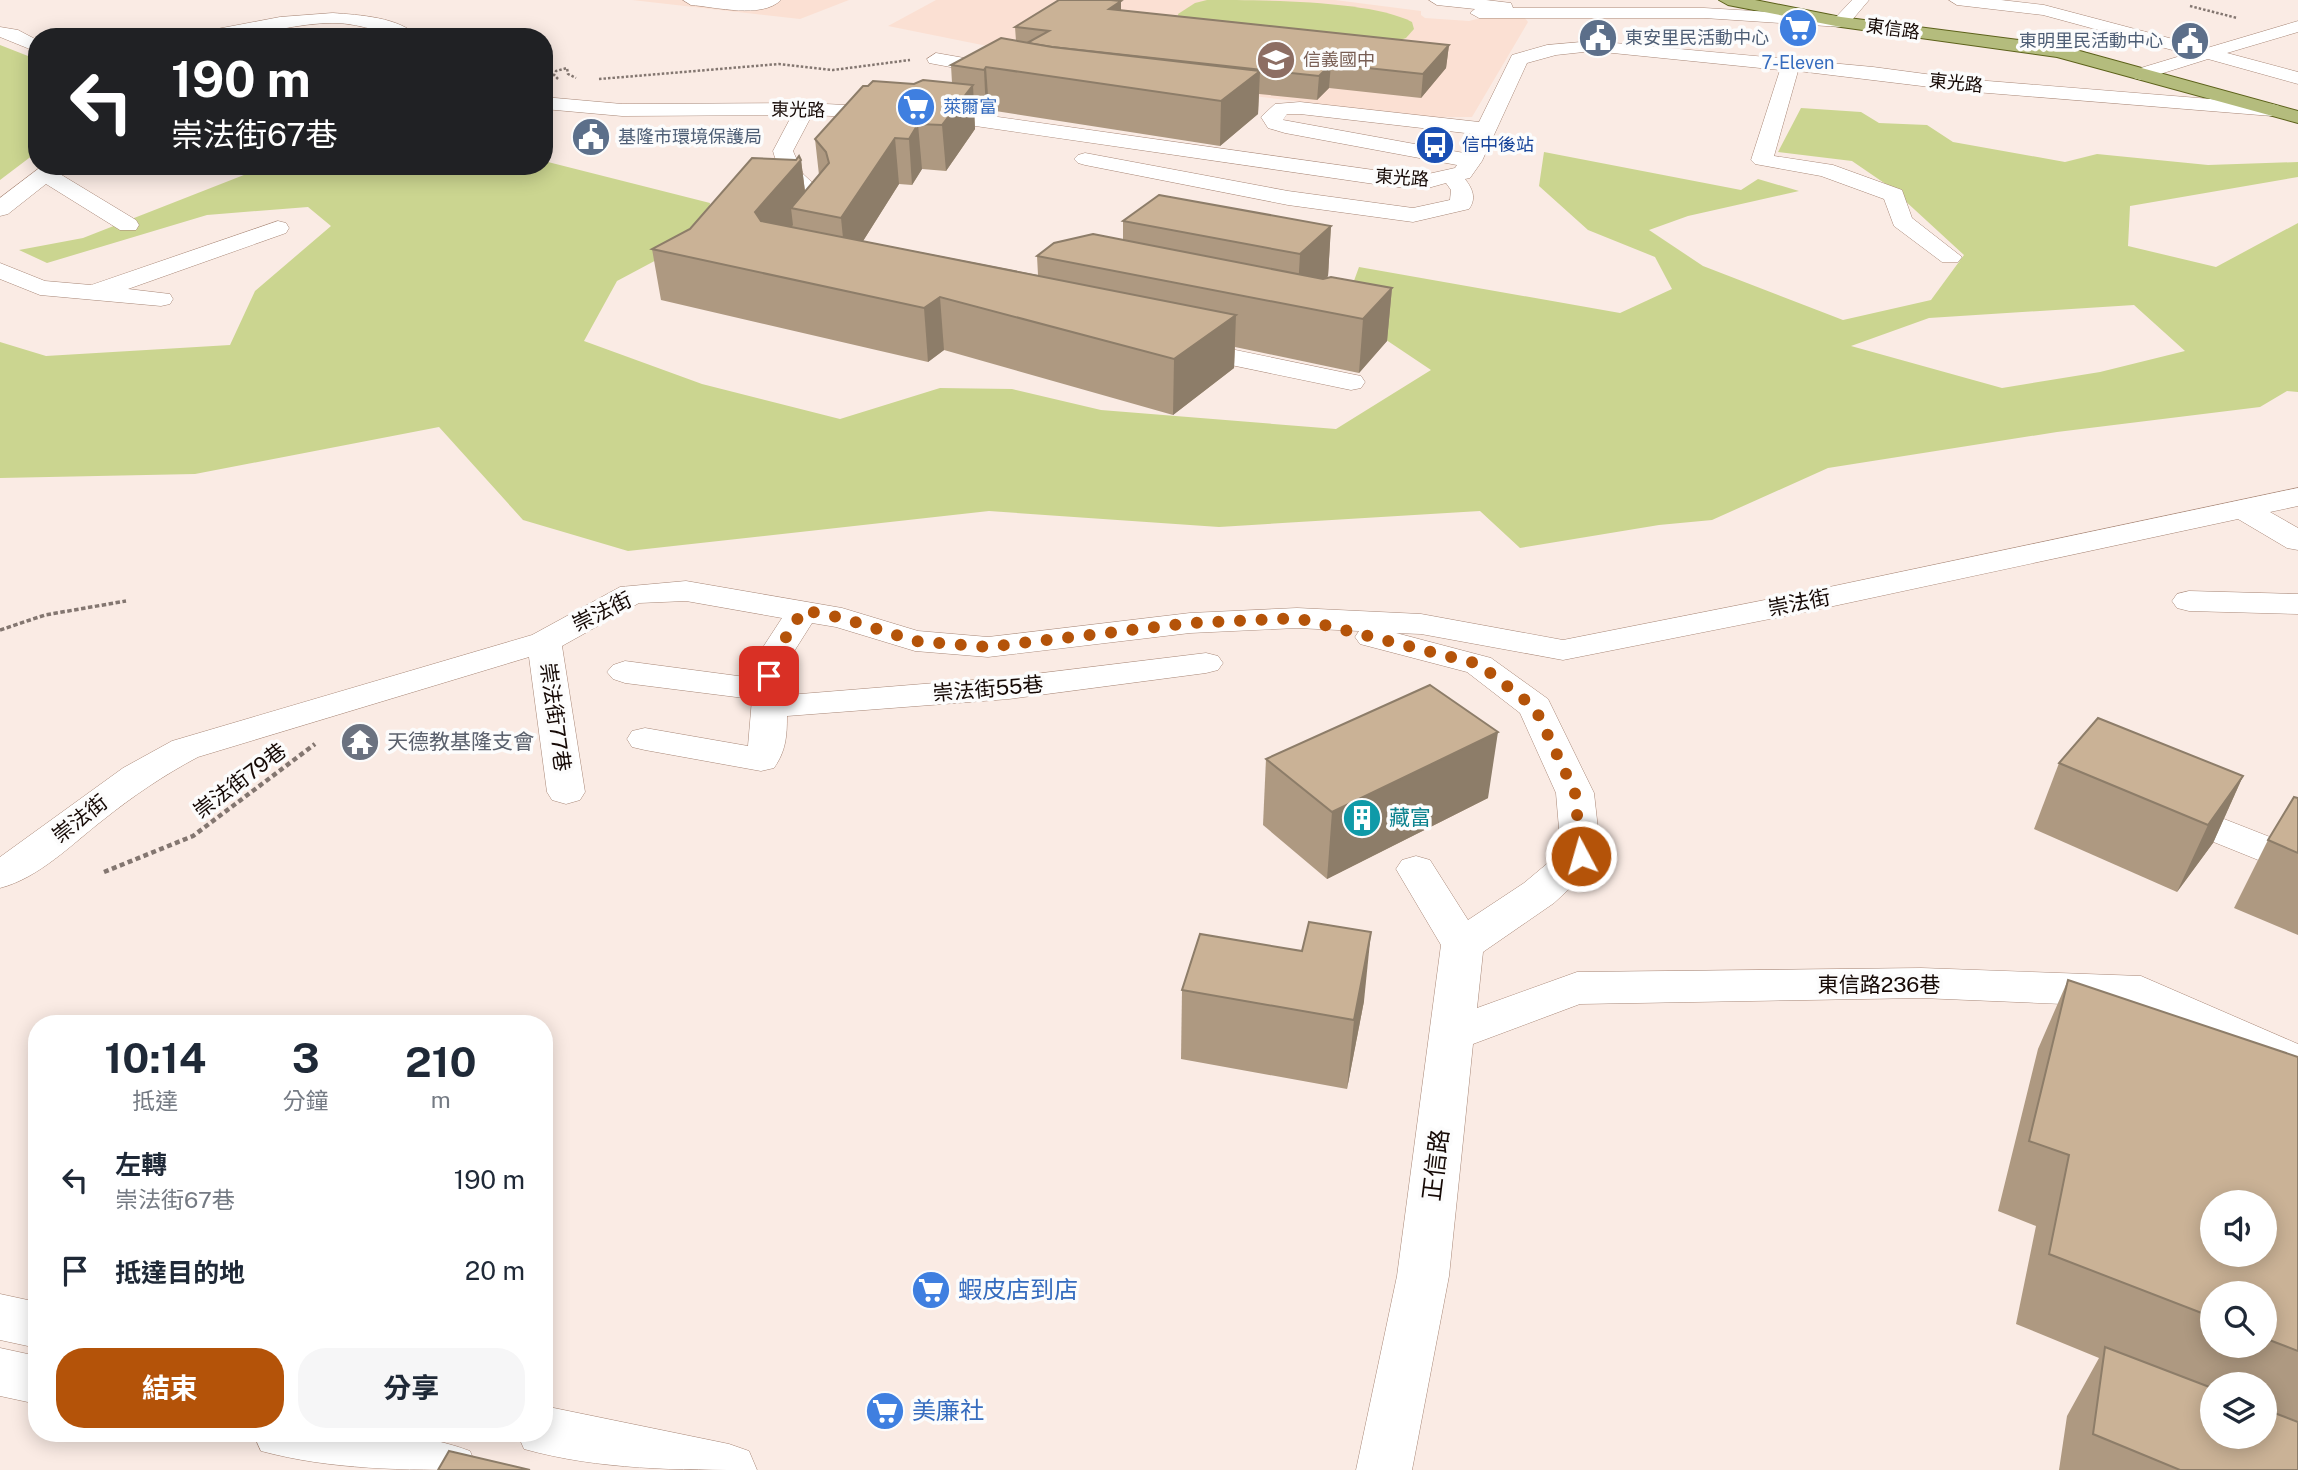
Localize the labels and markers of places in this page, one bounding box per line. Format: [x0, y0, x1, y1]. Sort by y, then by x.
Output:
supermarket icon: 7-Eleven [1777, 7, 1819, 49]
public building icon: 東安里民活動中心 [1577, 17, 1619, 59]
public building icon: 東明里民活動中心 [2169, 20, 2211, 62]
place label: 東安里民活動中心 [1625, 27, 1769, 48]
place label: 東明里民活動中心 [2019, 30, 2163, 51]
school or university icon: 信義國中 [1255, 39, 1297, 81]
place label: 信義國中 [1303, 49, 1375, 70]
place label: 7-Eleven [1761, 52, 1835, 73]
supermarket icon: 萊爾富 [895, 86, 937, 128]
place label: 萊爾富 [943, 96, 997, 117]
public building icon: 基隆市環境保護局 [570, 116, 612, 158]
bus stop icon: 信中後站 [1414, 124, 1456, 166]
place label: 基隆市環境保護局 [618, 126, 762, 147]
place label: 信中後站 [1462, 134, 1534, 155]
pin [739, 646, 799, 706]
temple icon: 天德教基隆支會 [339, 721, 381, 763]
place label: 天德教基隆支會 [387, 729, 534, 754]
building icon: 藏富 [1341, 797, 1383, 839]
place label: 藏富 [1389, 805, 1431, 830]
supermarket icon: 蝦皮店到店 [910, 1269, 952, 1311]
place label: 蝦皮店到店 [958, 1275, 1078, 1303]
supermarket icon: 美廉社 [864, 1390, 906, 1432]
place label: 美廉社 [912, 1396, 984, 1424]

